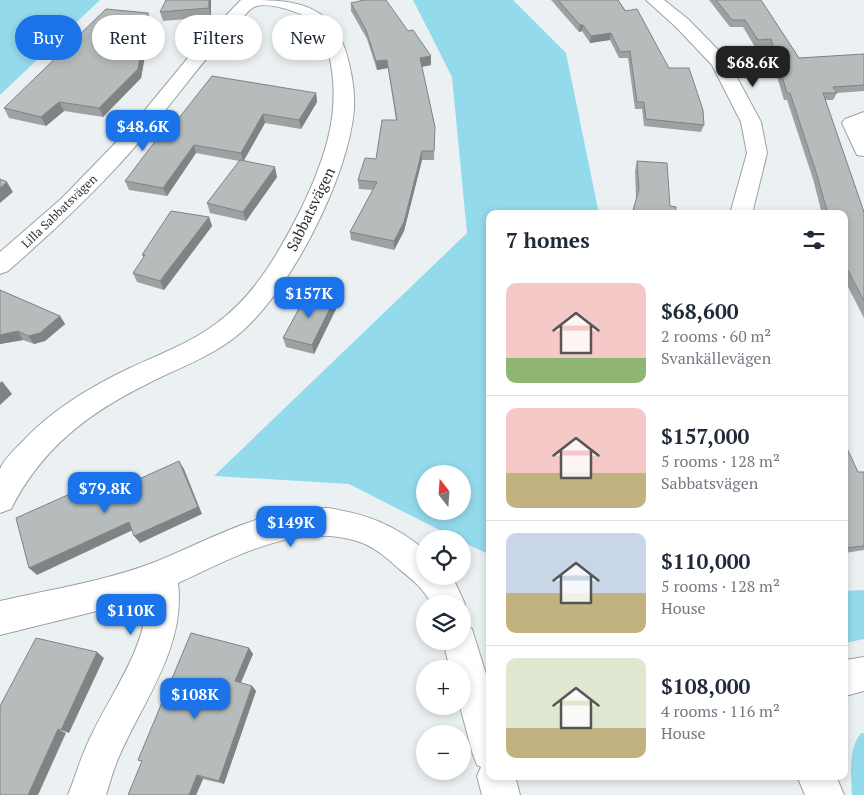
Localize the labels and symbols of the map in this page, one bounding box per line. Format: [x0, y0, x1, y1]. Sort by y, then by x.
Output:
pin: $68.6K [712, 46, 794, 88]
pin: $48.6K [102, 110, 184, 152]
street label: Sabbatsvägen [281, 164, 339, 254]
street label: Lilla Sabbatsvägen [18, 171, 100, 251]
pin: $157K [274, 276, 344, 319]
north arrow [416, 465, 471, 520]
pin: $79.8K [64, 472, 146, 514]
pin: $149K [256, 506, 326, 548]
pin: $110K [96, 594, 166, 636]
pin: $108K [160, 678, 230, 720]

